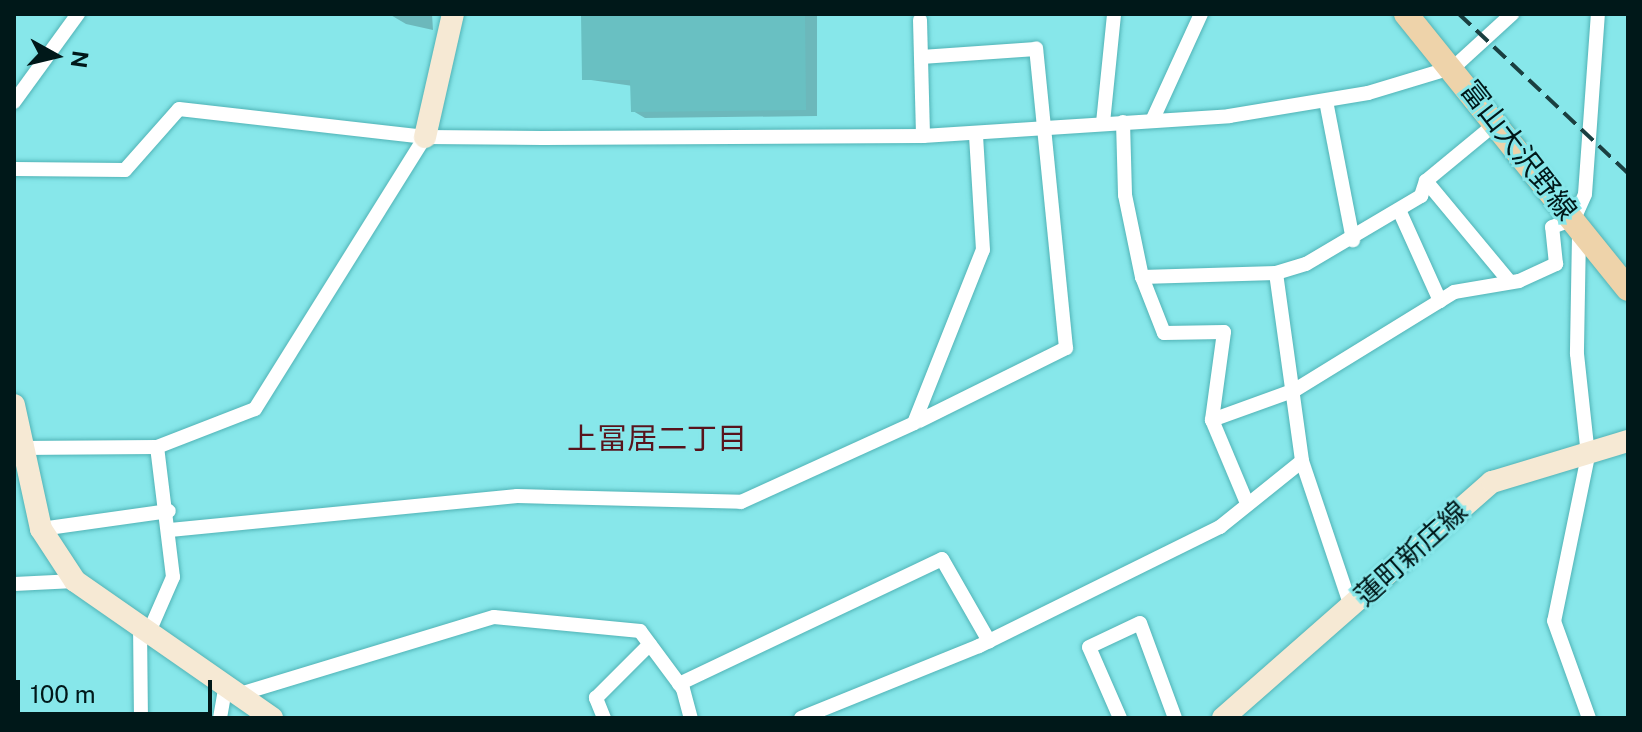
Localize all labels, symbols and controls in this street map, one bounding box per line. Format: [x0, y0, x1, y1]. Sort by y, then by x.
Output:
north arrow [16, 16, 96, 96]
text: N [66, 49, 94, 70]
street label: 富山大沢野線 [1454, 73, 1584, 227]
district label: 上冨居二丁目 [567, 420, 747, 456]
street label: 蓮町新庄線 [1348, 494, 1474, 612]
scale bar [20, 664, 216, 714]
text: 100 m [30, 680, 96, 708]

